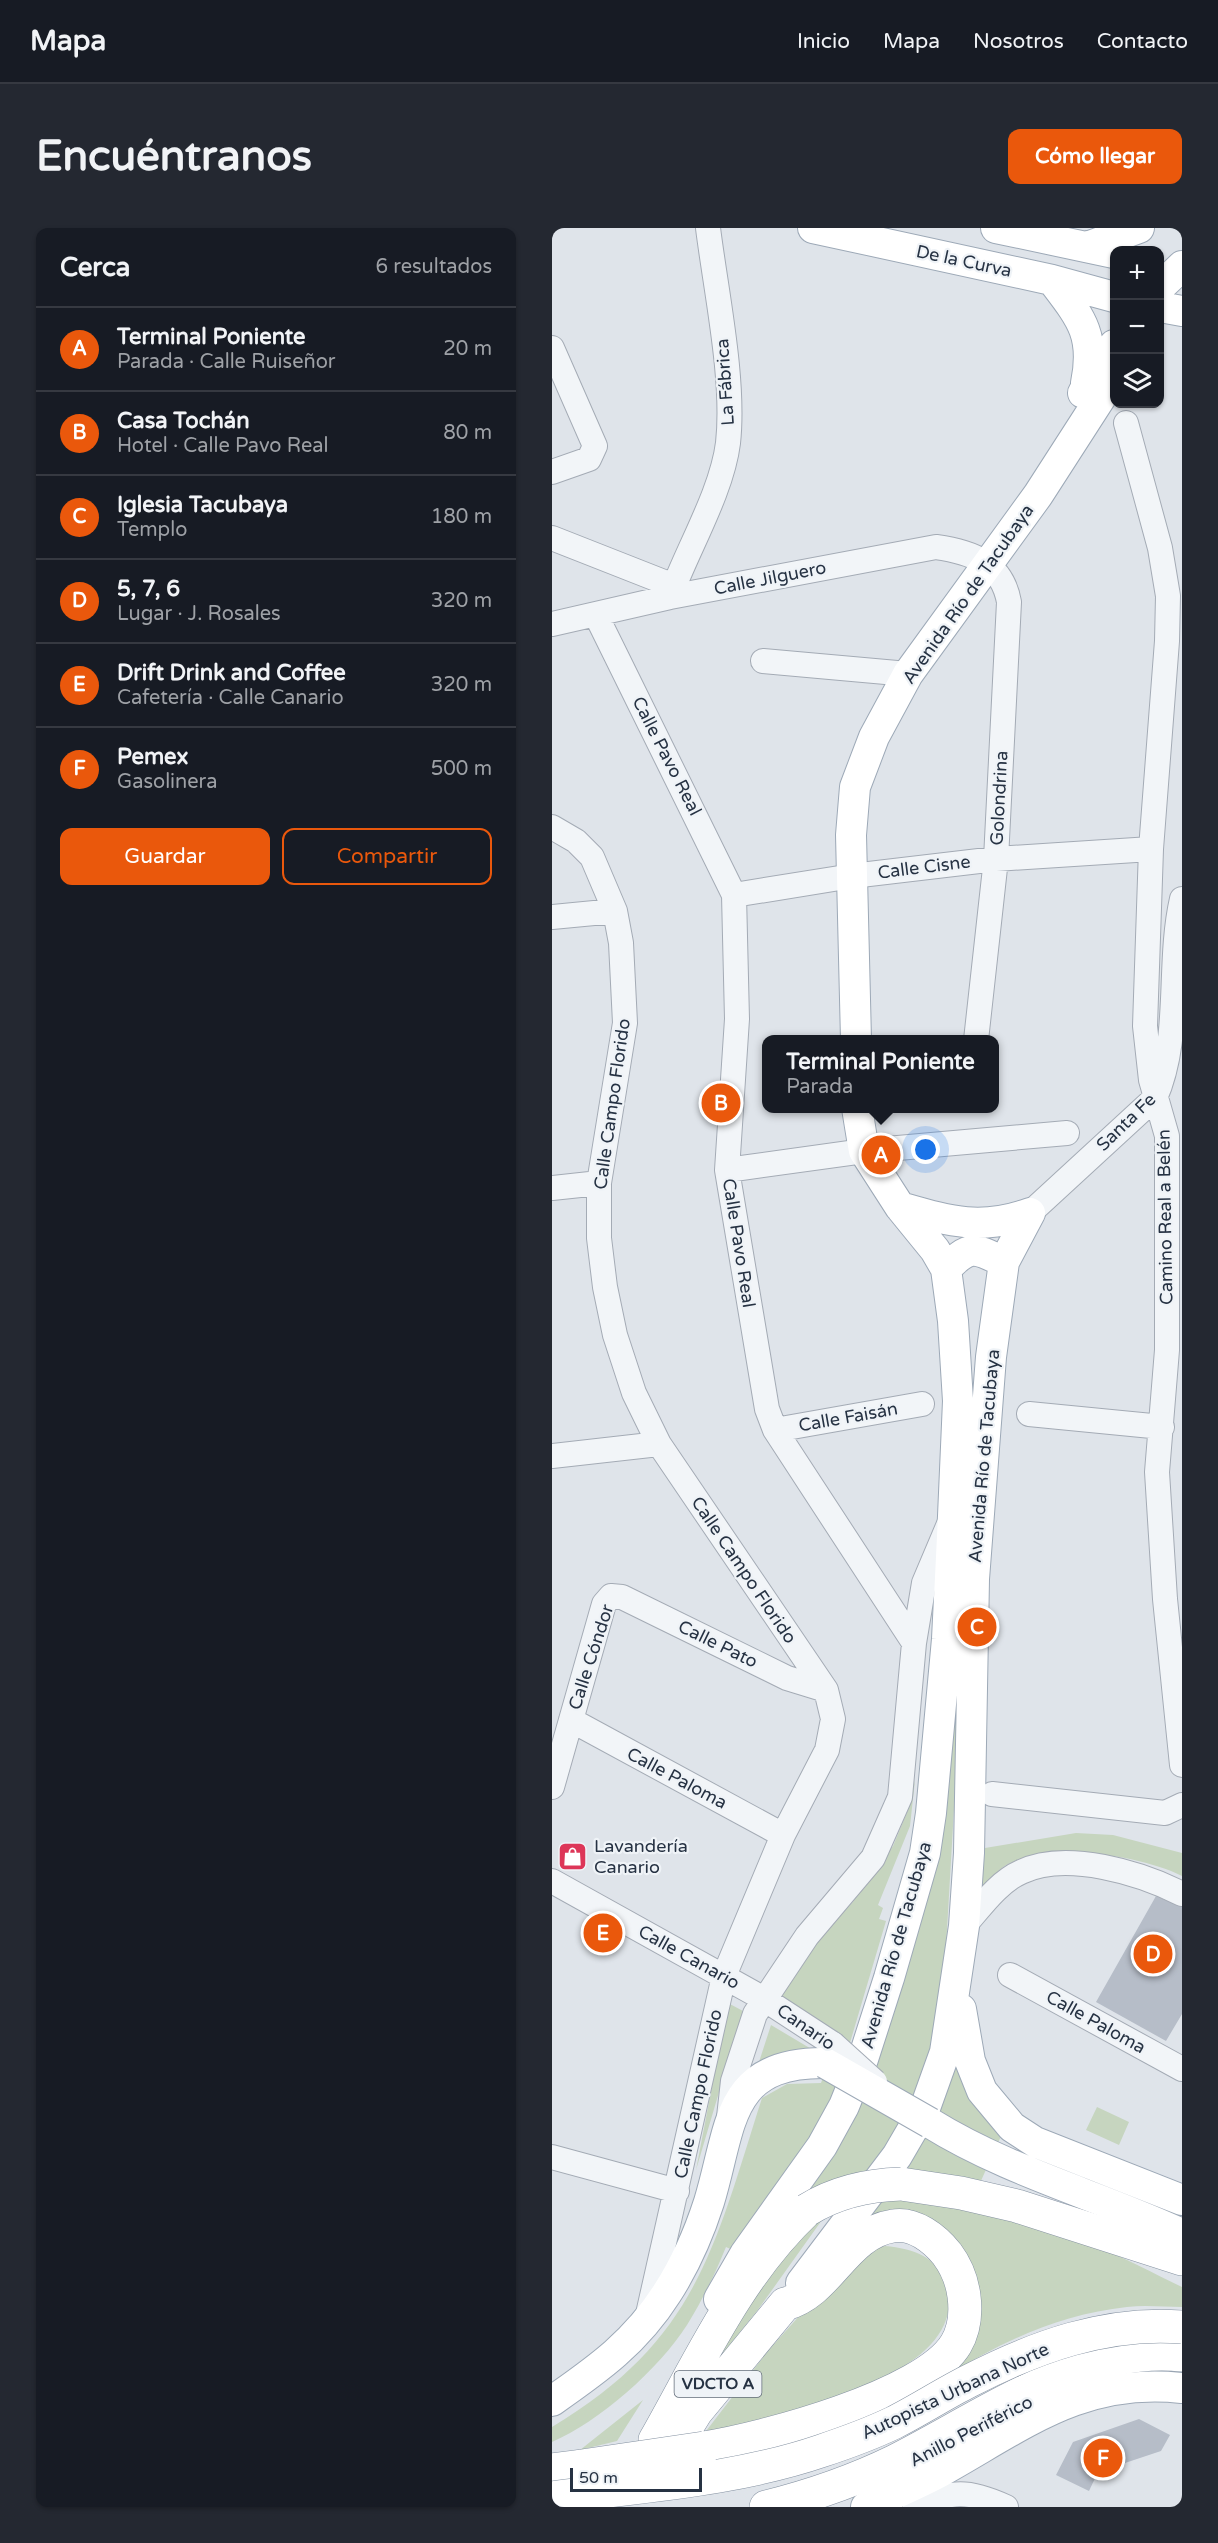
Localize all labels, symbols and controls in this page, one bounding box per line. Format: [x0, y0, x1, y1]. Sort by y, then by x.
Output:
text: Mapa [30, 24, 106, 58]
text: Inicio [797, 29, 850, 54]
text: Mapa [883, 29, 940, 54]
text: Nosotros [973, 29, 1064, 54]
text: Contacto [1097, 29, 1188, 54]
button: Cómo llegar [1008, 129, 1182, 184]
text: Encuéntranos [36, 131, 312, 182]
street label: De la Curva [914, 240, 1014, 282]
map controls [1110, 246, 1164, 408]
button: + [1110, 246, 1164, 300]
text: Cerca [60, 252, 130, 283]
text: 6 resultados [376, 255, 492, 279]
button: − [1110, 300, 1164, 354]
text: Terminal Poniente [117, 324, 306, 350]
text: A [72, 337, 87, 361]
text: 20 m [443, 337, 492, 361]
street label: La Fábrica [711, 338, 739, 426]
text: Parada · Calle Ruiseñor [117, 350, 335, 374]
button: layers [1110, 354, 1164, 408]
text: Casa Tochán [117, 408, 250, 434]
text: B [73, 421, 86, 445]
text: 80 m [443, 421, 492, 445]
text: Hotel · Calle Pavo Real [117, 434, 329, 458]
text: Iglesia Tacubaya [117, 492, 288, 518]
street label: Avenida Río de Tacubaya [898, 500, 1038, 688]
text: C [73, 505, 86, 529]
text: 180 m [431, 505, 492, 529]
text: Templo [117, 518, 187, 542]
street label: Calle Jilguero [712, 556, 828, 600]
text: 5, 7, 6 [117, 576, 180, 602]
text: D [72, 589, 87, 613]
text: 320 m [431, 589, 492, 613]
text: Lugar · J. Rosales [117, 602, 281, 626]
text: Drift Drink and Coffee [117, 660, 346, 686]
text: E [73, 673, 86, 697]
text: 320 m [431, 673, 492, 697]
text: Cafetería · Calle Canario [117, 686, 344, 710]
street label: Calle Pavo Real [628, 693, 706, 819]
text: Pemex [117, 744, 188, 770]
street label: Golondrina [986, 750, 1012, 846]
text: F [73, 757, 86, 781]
text: 500 m [431, 757, 492, 781]
text: Gasolinera [117, 770, 218, 794]
button: Guardar [60, 828, 270, 885]
button: Compartir [282, 828, 492, 885]
street label: Calle Cisne [876, 850, 972, 884]
street label: Calle Campo Florido [589, 1017, 635, 1191]
popup [762, 1035, 999, 1113]
text: Terminal Poniente [786, 1049, 975, 1075]
text: Parada [786, 1075, 853, 1099]
pin: B [702, 1080, 740, 1126]
street label: Santa Fe [1092, 1088, 1160, 1156]
street label: Camino Real a Belén [1152, 1129, 1178, 1305]
pin: A [862, 1132, 900, 1178]
your location [911, 1135, 940, 1164]
street label: Calle Pavo Real [718, 1177, 760, 1309]
street label: Avenida Río de Tacubaya [964, 1348, 1004, 1564]
street label: Calle Faisán [797, 1397, 899, 1437]
street label: Calle Campo Florido [687, 1492, 801, 1648]
street label: Calle Cóndor [564, 1601, 618, 1713]
pin: C [958, 1604, 996, 1650]
street label: Calle Pato [675, 1615, 761, 1673]
street label: Calle Paloma [623, 1742, 731, 1814]
place label: Lavandería Canario [594, 1835, 688, 1878]
street label: Avenida Río de Tacubaya [856, 1839, 936, 2051]
shop icon: Lavandería Canario [557, 1840, 589, 1872]
pin: E [584, 1910, 622, 1956]
street label: Calle Canario [634, 1920, 744, 1994]
pin: D [1134, 1932, 1172, 1976]
street label: Calle Paloma [1042, 1986, 1150, 2058]
street label: Canario [773, 1999, 839, 2055]
street label: Calle Campo Florido [669, 2007, 727, 2181]
street label: Autopista Urbana Norte [858, 2338, 1052, 2444]
road number: VDCTO A [674, 2371, 762, 2397]
street label: Anillo Periférico [906, 2390, 1036, 2471]
pin: F [1084, 2436, 1122, 2480]
scale bar [570, 2465, 702, 2492]
text: 50 m [579, 2468, 618, 2488]

